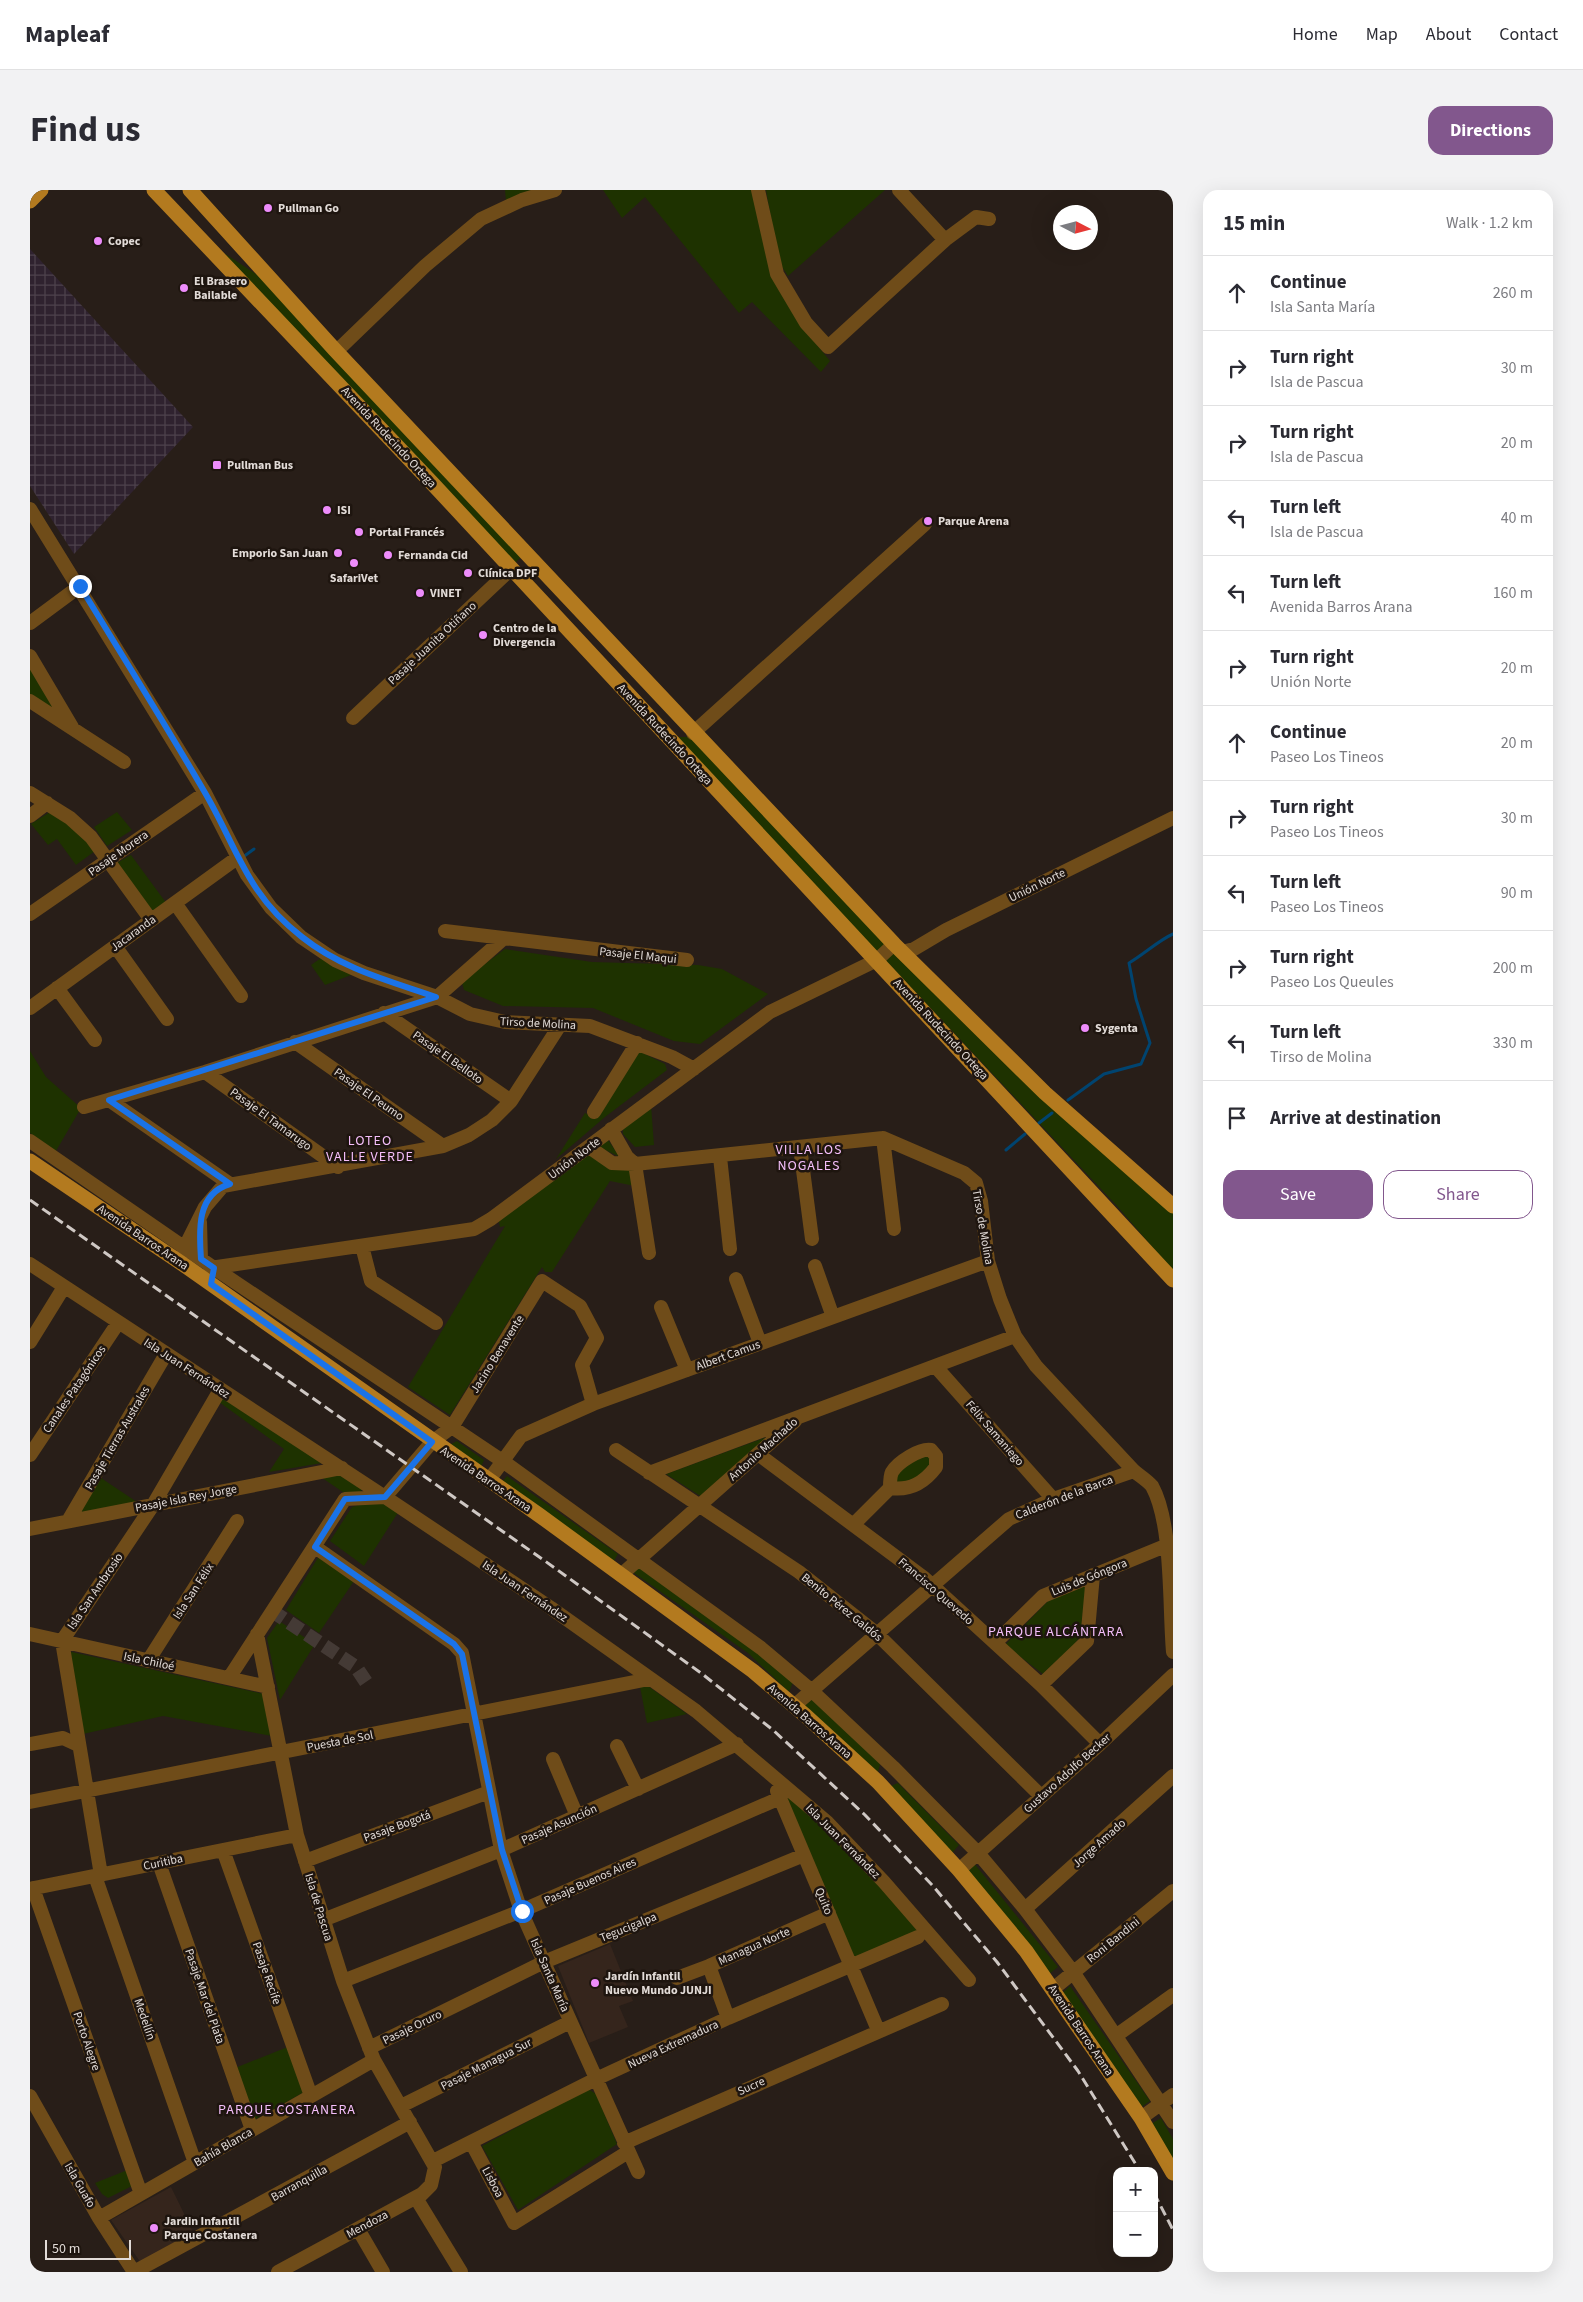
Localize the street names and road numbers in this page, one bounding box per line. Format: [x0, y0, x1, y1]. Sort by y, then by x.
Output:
street label: Avenida Rudecindo Ortega [337, 383, 440, 492]
street label: Pasaje Juanita Otiñano [384, 598, 480, 689]
street label: Avenida Rudecindo Ortega [613, 680, 716, 789]
street label: Pasaje Morera [85, 826, 152, 880]
street label: Unión Norte [1006, 864, 1068, 906]
street label: Jacaranda [107, 911, 159, 956]
street label: Pasaje El Maqui [599, 943, 677, 968]
street label: Avenida Rudecindo Ortega [889, 975, 992, 1084]
street label: Tirso de Molina [499, 1013, 577, 1034]
street label: Pasaje El Belloto [409, 1027, 486, 1088]
street label: Pasaje El Peumo [330, 1064, 407, 1125]
street label: Pasaje El Tamarugo [226, 1084, 315, 1155]
street label: Unión Norte [545, 1133, 604, 1184]
street label: Tirso de Molina [968, 1188, 998, 1266]
street label: Avenida Barros Arana [94, 1200, 192, 1274]
street label: Jacino Benavente [467, 1312, 528, 1397]
street label: Isla Juan Fernández [140, 1334, 233, 1403]
street label: Albert Camus [694, 1336, 763, 1375]
street label: Canales Patagónicos [39, 1342, 110, 1437]
street label: Pasaje Tierras Australes [81, 1383, 154, 1493]
street label: Félix Samaniego [961, 1397, 1028, 1470]
street label: Antonio Machado [725, 1414, 802, 1485]
street label: Avenida Barros Arana [437, 1442, 535, 1516]
street label: Calderón de la Barca [1013, 1471, 1115, 1524]
street label: Pasaje Isla Rey Jorge [134, 1480, 238, 1517]
street label: Isla San Ambrosio [63, 1550, 127, 1633]
street label: Francisco Quevedo [894, 1554, 977, 1629]
street label: Luis de Góngora [1049, 1555, 1130, 1600]
street label: Isla Juan Fernández [479, 1556, 571, 1626]
street label: Isla San Félix [169, 1559, 218, 1623]
street label: Benito Pérez Galdós [797, 1569, 886, 1645]
street label: Isla Chiloé [122, 1648, 176, 1675]
street label: Avenida Barros Arana [764, 1680, 856, 1763]
street label: Puesta de Sol [305, 1727, 375, 1756]
street label: Gustavo Adolfo Becker [1020, 1729, 1115, 1817]
street label: Pasaje Asunción [519, 1800, 600, 1849]
street label: Isla Juan Fernández [801, 1800, 884, 1883]
street label: Pasaje Bogotá [361, 1806, 433, 1846]
street label: Jorge Amado [1069, 1815, 1130, 1872]
street label: Curitiba [142, 1850, 184, 1875]
street label: Pasaje Buenos Aires [541, 1854, 639, 1909]
street label: Isla de Pascua [300, 1871, 337, 1943]
street label: Quito [810, 1885, 837, 1917]
street label: Tegucigalpa [597, 1908, 659, 1947]
street label: Roni Bandini [1083, 1914, 1144, 1967]
street label: Managua Norte [716, 1923, 793, 1970]
street label: Isla Santa María [526, 1936, 573, 2015]
street label: Pasaje Recife [248, 1940, 285, 2007]
street label: Pasaje Mar del Plata [180, 1946, 229, 2046]
street label: Avenida Barros Arana [1044, 1981, 1118, 2079]
street label: Medellín [130, 1996, 160, 2042]
street label: Pasaje Oruro [380, 2006, 445, 2049]
street label: Porto Alegre [68, 2009, 105, 2073]
street label: Nueva Extremadura [625, 2016, 721, 2073]
street label: Pasaje Managua Sur [438, 2034, 535, 2095]
street label: Sucre [735, 2073, 768, 2100]
street label: Bahía Blanca [191, 2124, 256, 2171]
street label: Isla Guafo [60, 2160, 99, 2211]
street label: Barranquilla [268, 2161, 331, 2206]
street label: Lisboa [477, 2164, 508, 2201]
street label: Mendoza [343, 2206, 391, 2243]

